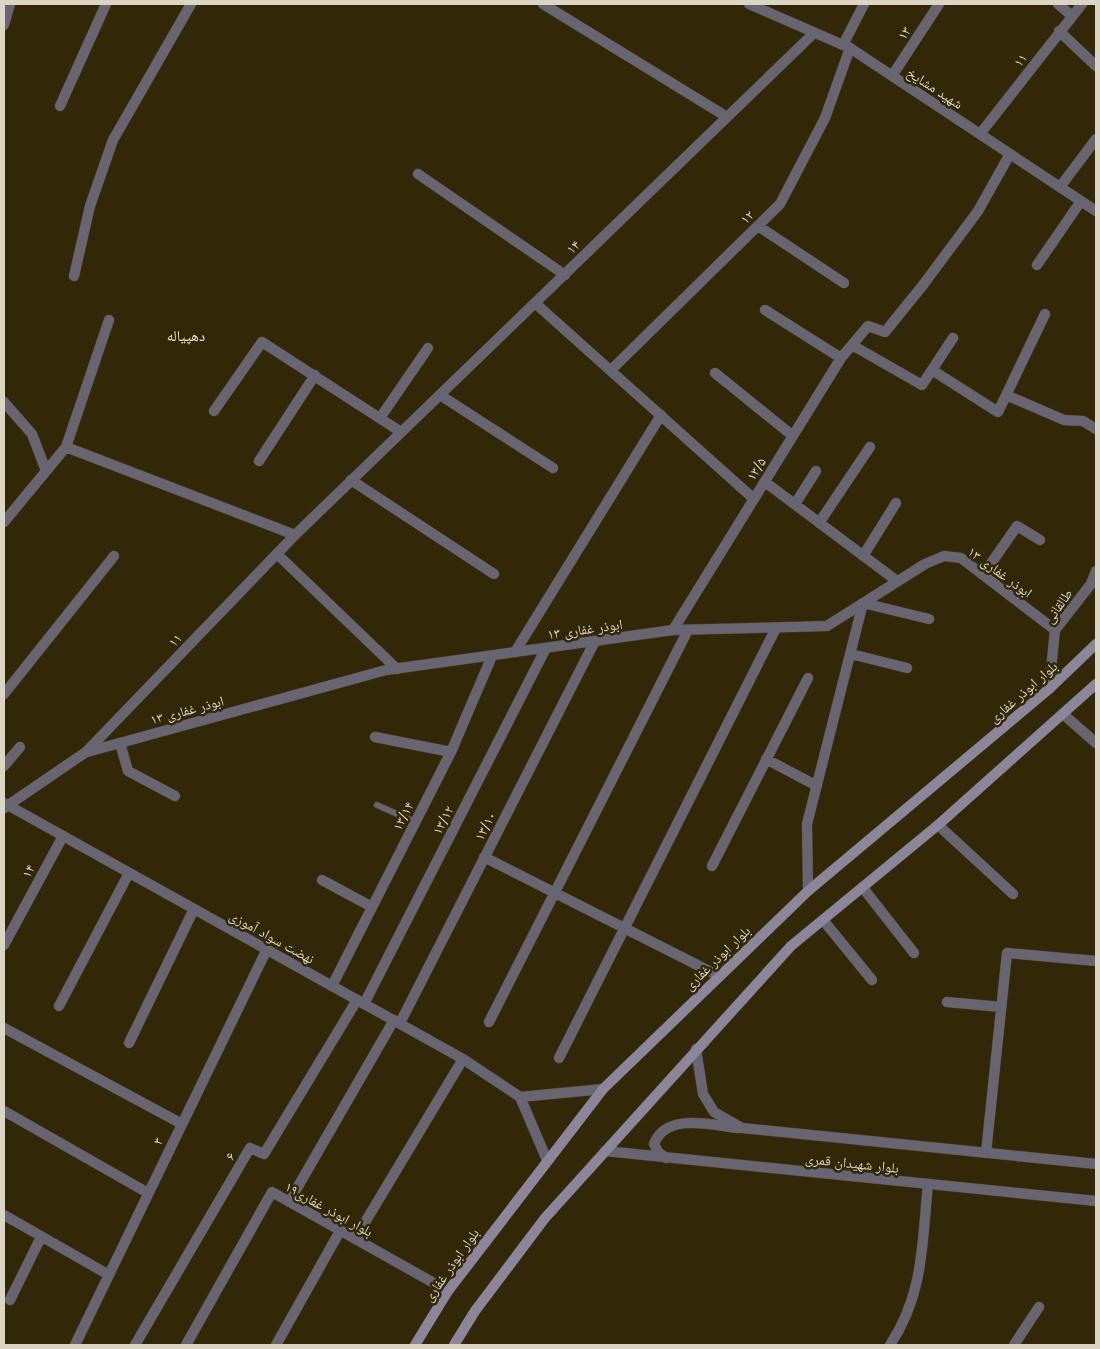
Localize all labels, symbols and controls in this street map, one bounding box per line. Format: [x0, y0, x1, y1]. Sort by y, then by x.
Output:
street label: ۱۳ [893, 23, 914, 43]
street label: ۱۱ [1009, 50, 1030, 70]
street label: شهید مشایخ [903, 63, 967, 114]
street label: ۱۲ [736, 206, 757, 227]
street label: ۱۴ [562, 236, 583, 257]
district label: دهپیاله [167, 326, 205, 345]
street label: ۱۳/۵ [742, 454, 769, 483]
street label: ۱۳ ابوذر غفاری [964, 543, 1036, 601]
street label: طالقانی [1040, 585, 1076, 627]
street label: ۱۳ ابوذر غفاری [546, 615, 624, 643]
street label: ۱۱ [164, 629, 185, 650]
street label: بلوار ابوذر غفاری [985, 657, 1061, 727]
street label: ۱۳ ابوذر غفاری [148, 692, 226, 728]
street label: ۱۳/۱۴ [388, 798, 417, 833]
street label: ۱۳/۱۲ [428, 802, 457, 837]
street label: ۱۳/۱۰ [470, 808, 499, 843]
street label: ۱۴ [17, 861, 38, 880]
street label: نهضت سواد آموزی [226, 906, 318, 968]
street label: بلوار ابوذر غفاری [680, 922, 754, 994]
street label: ۳ [149, 1134, 167, 1147]
street label: ۶ [221, 1149, 239, 1163]
street label: بلوار شهیدان قمری [804, 1149, 900, 1177]
street label: بلوار ابوذر غفاری۱۹ [282, 1177, 376, 1241]
street label: بلوار ابوذر غفاری [419, 1225, 483, 1305]

